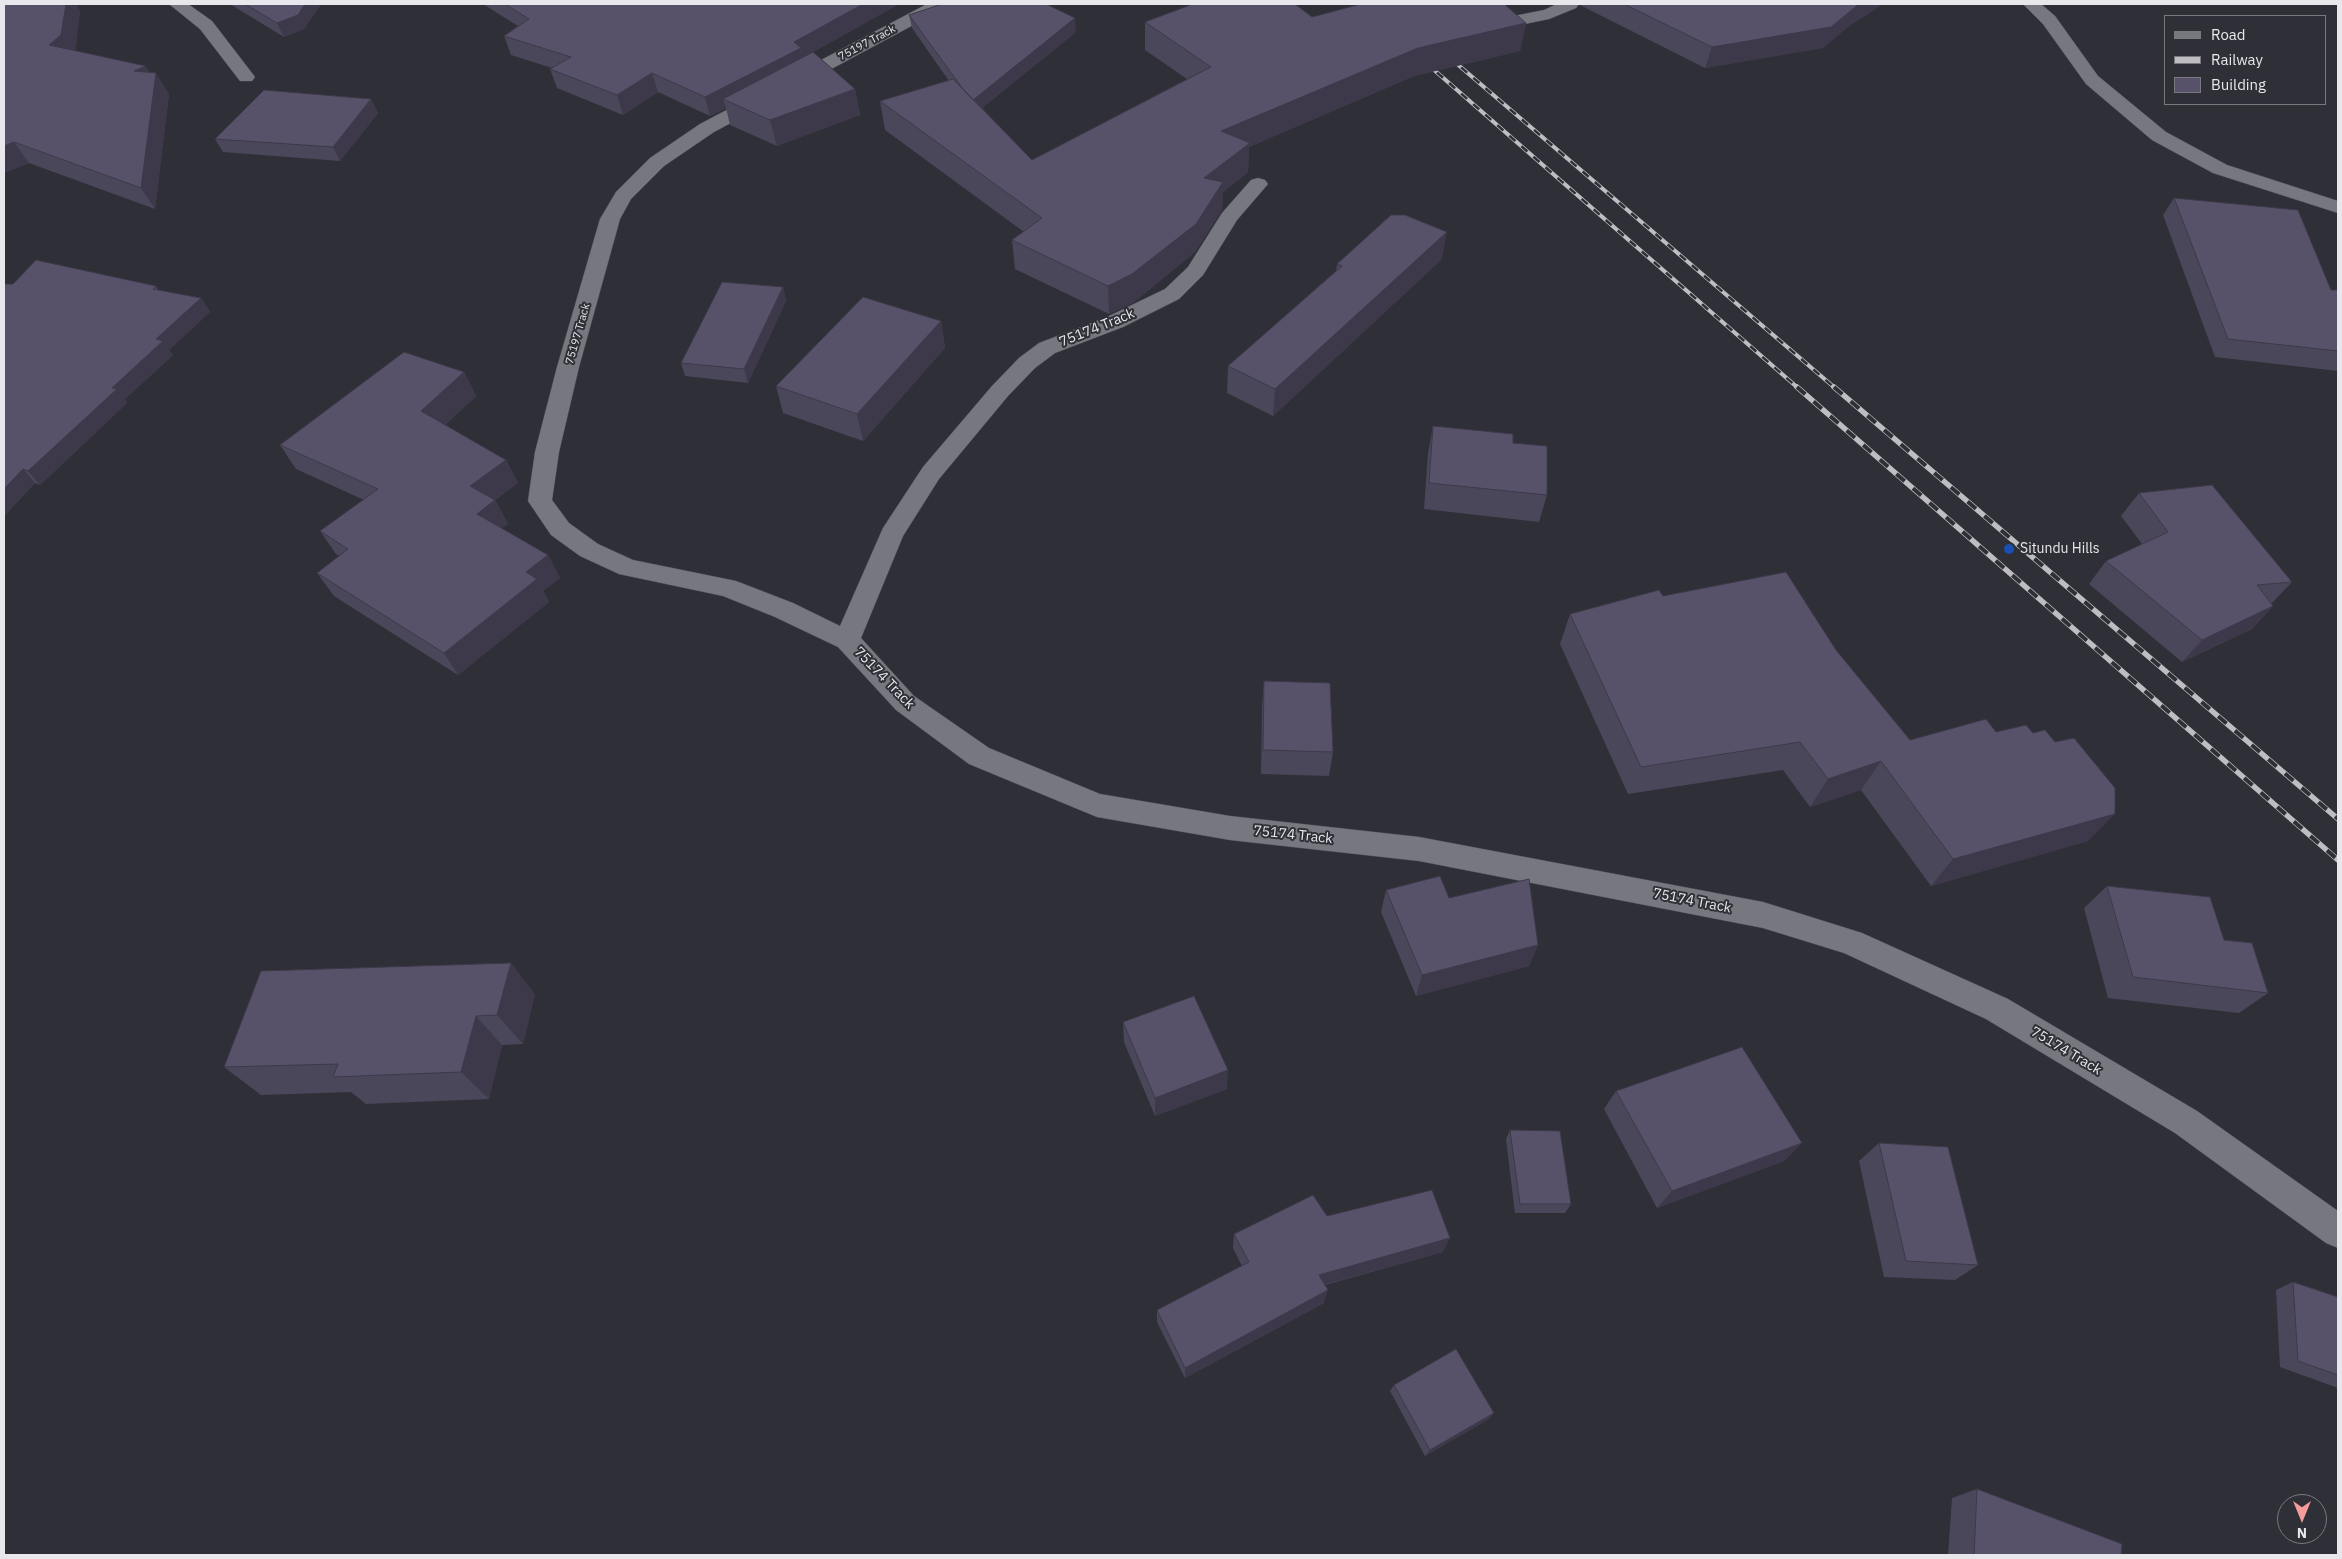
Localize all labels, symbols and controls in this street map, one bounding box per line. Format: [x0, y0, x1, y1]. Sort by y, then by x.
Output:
legend [2164, 15, 2327, 105]
street label: 75197 Track [836, 22, 898, 64]
text: Road [2211, 25, 2246, 44]
text: Railway [2211, 50, 2263, 69]
text: Building [2211, 75, 2266, 94]
street label: 75197 Track [563, 302, 593, 366]
street label: 75174 Track [1057, 305, 1137, 351]
place label: Situndu Hills [2020, 541, 2100, 557]
marker: Situndu Hills [2002, 542, 2016, 556]
street label: 75174 Track [850, 644, 918, 712]
street label: 75174 Track [1253, 822, 1333, 848]
street label: 75174 Track [1651, 885, 1733, 917]
street label: 75174 Track [2028, 1023, 2104, 1079]
north arrow [2277, 1494, 2327, 1544]
text: N [2297, 1524, 2307, 1542]

